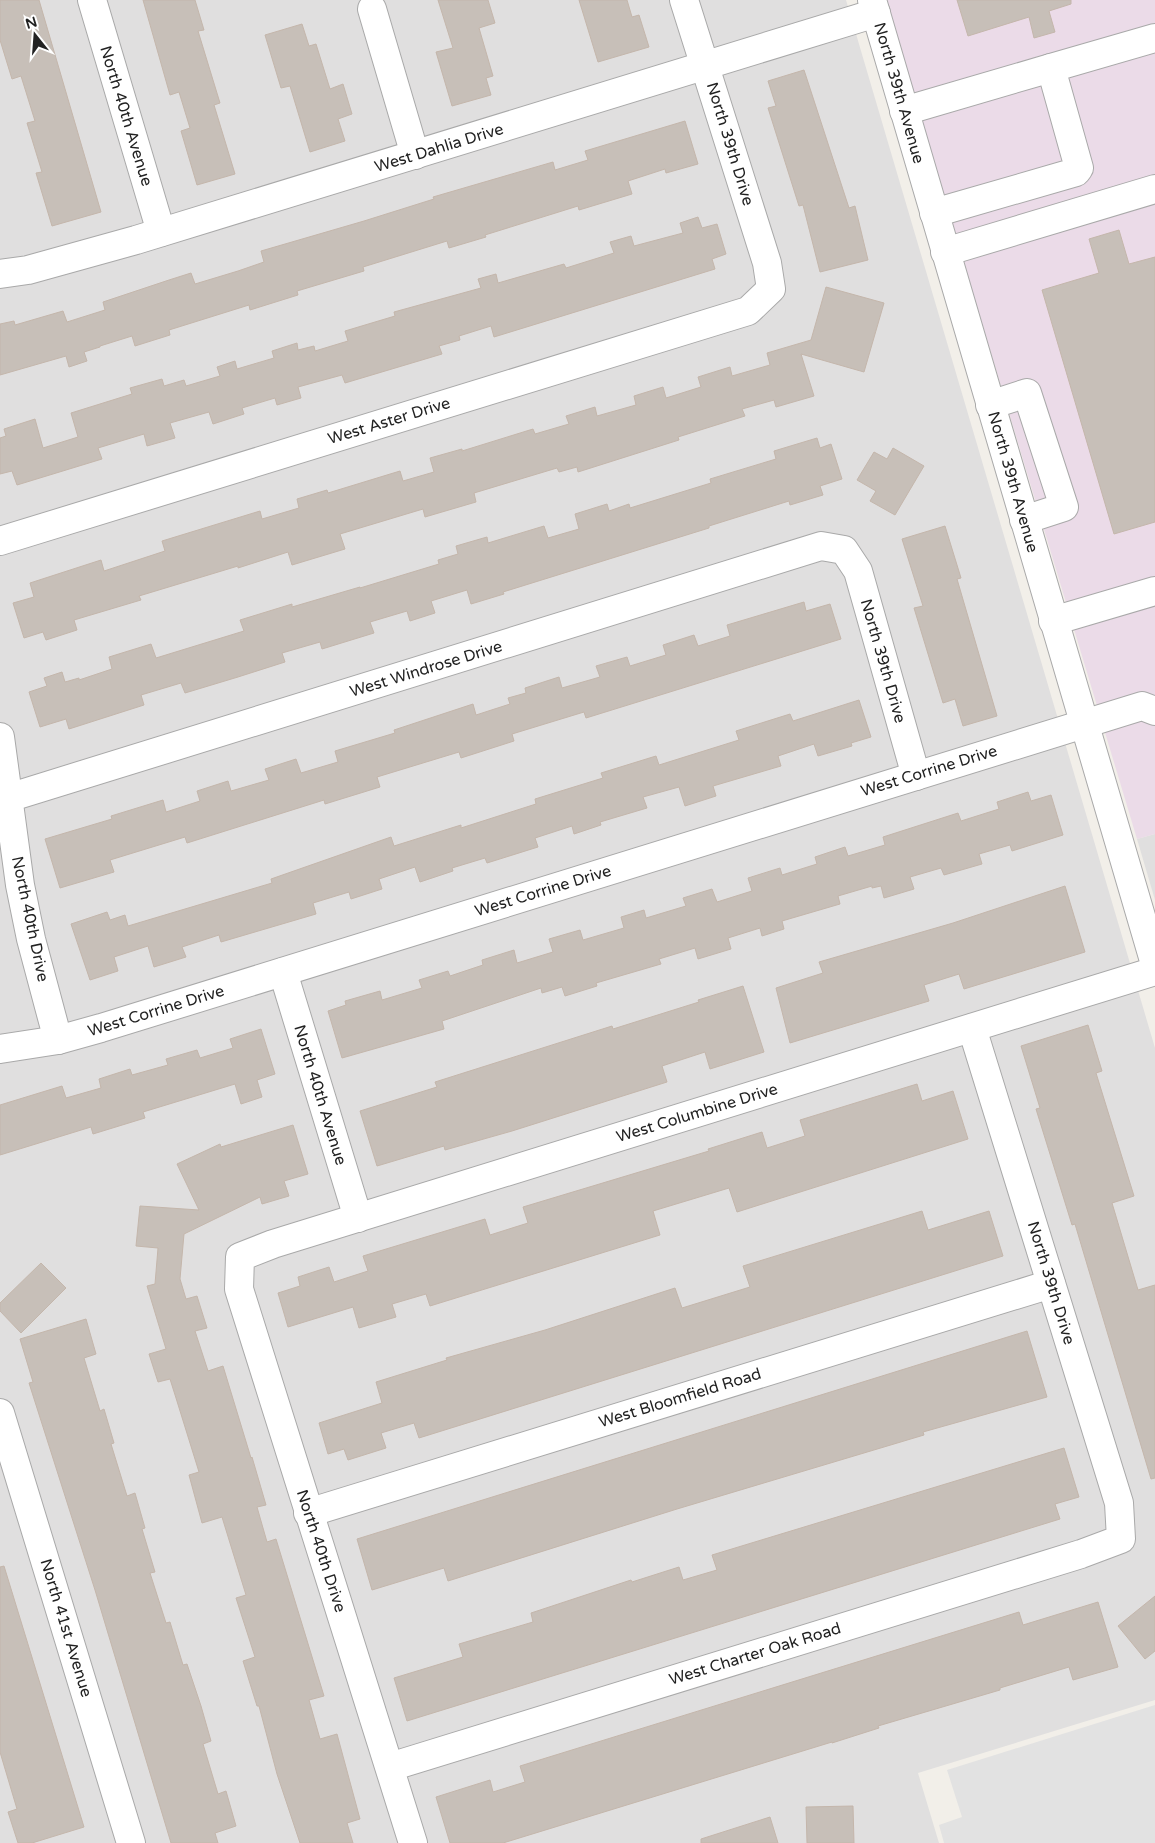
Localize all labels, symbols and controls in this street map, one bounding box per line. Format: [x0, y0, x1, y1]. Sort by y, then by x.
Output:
north arrow [10, 10, 60, 60]
text: N [23, 13, 39, 33]
street label: North 39th Avenue [869, 20, 929, 166]
street label: North 40th Avenue [95, 43, 157, 189]
street label: North 39th Drive [702, 80, 758, 208]
street label: West Dahlia Drive [372, 119, 506, 177]
street label: West Aster Drive [325, 393, 453, 449]
street label: North 39th Avenue [983, 409, 1043, 555]
street label: North 39th Drive [856, 597, 910, 725]
street label: West Windrose Drive [347, 636, 505, 702]
street label: West Corrine Drive [858, 741, 1000, 801]
street label: North 40th Drive [7, 854, 53, 984]
street label: West Corrine Drive [472, 861, 614, 921]
street label: West Corrine Drive [85, 981, 227, 1041]
street label: North 40th Avenue [289, 1022, 351, 1168]
street label: West Columbine Drive [614, 1079, 780, 1147]
street label: North 39th Drive [1023, 1219, 1079, 1347]
street label: West Bloomfield Road [596, 1364, 764, 1432]
street label: North 40th Drive [292, 1487, 350, 1615]
street label: North 41st Avenue [35, 1556, 97, 1700]
street label: West Charter Oak Road [667, 1618, 843, 1690]

